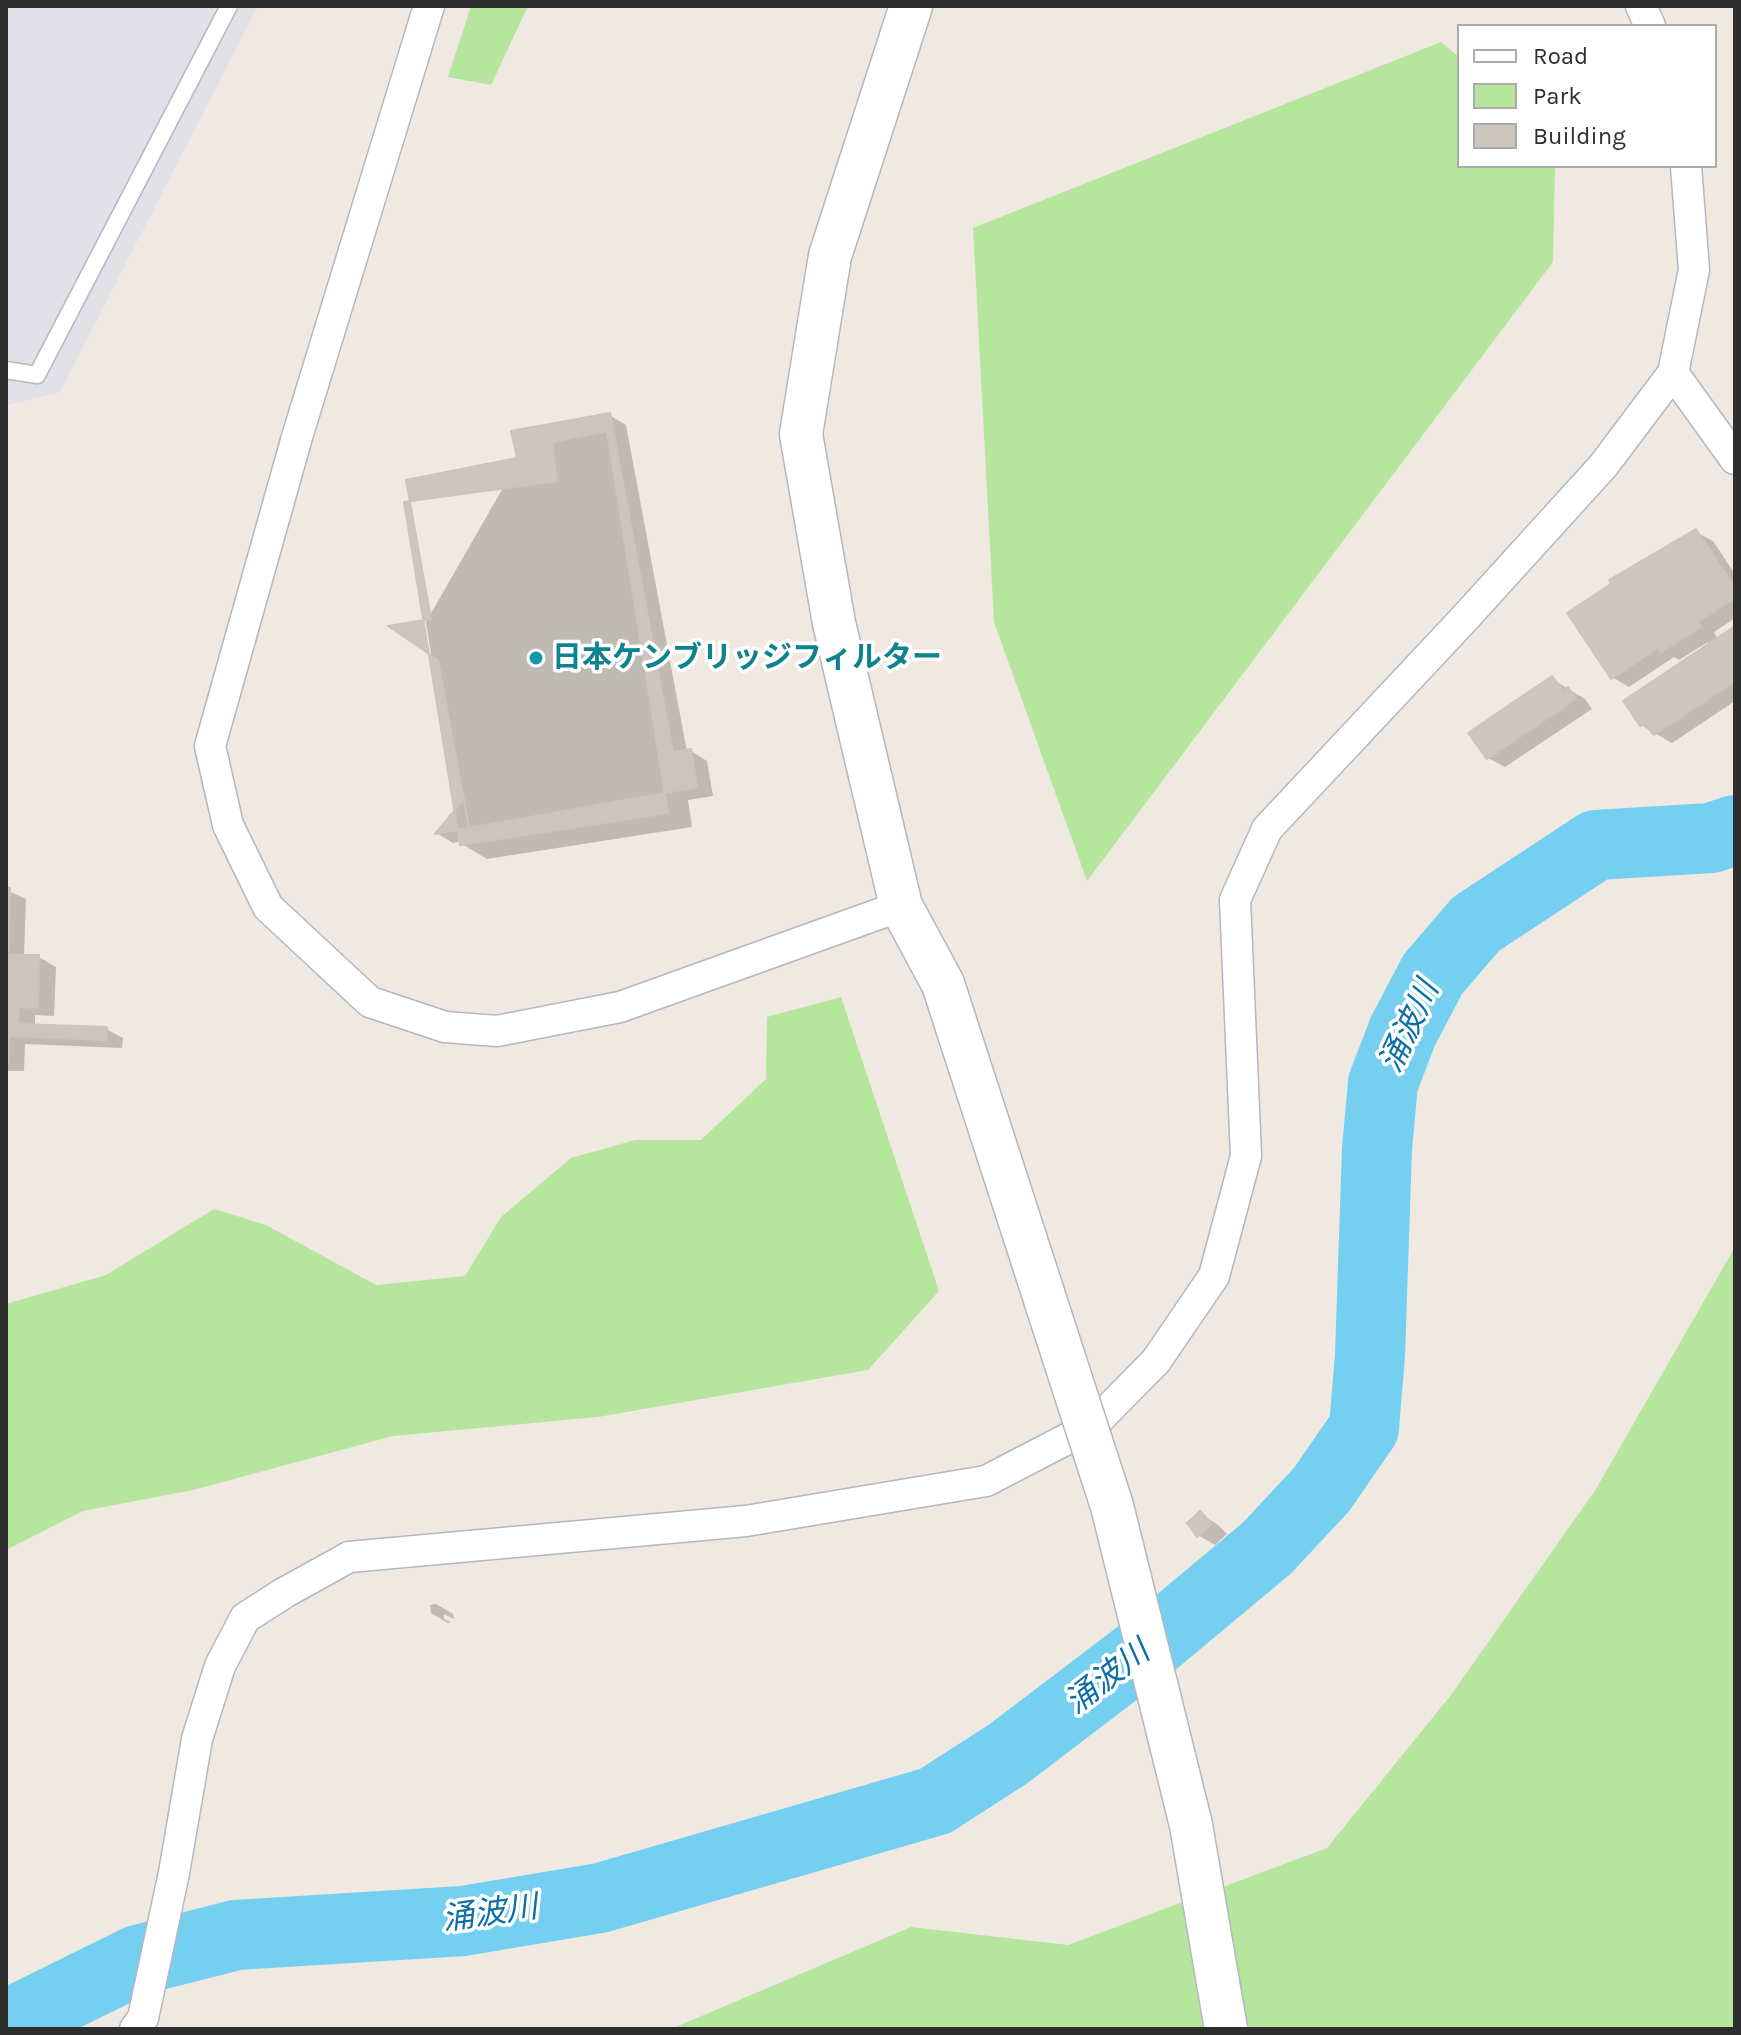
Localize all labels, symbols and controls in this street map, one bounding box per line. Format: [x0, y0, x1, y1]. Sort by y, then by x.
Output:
legend [1457, 24, 1717, 168]
text: Road [1533, 42, 1588, 70]
text: Park [1533, 82, 1582, 110]
text: Building [1533, 122, 1626, 150]
place label: 日本ケンブリッジフィルター [552, 640, 942, 676]
marker: 日本ケンブリッジフィルター [527, 649, 545, 667]
water label: 涌波川 [1372, 975, 1448, 1079]
water label: 涌波川 [1058, 1633, 1158, 1723]
water label: 涌波川 [440, 1888, 540, 1940]

